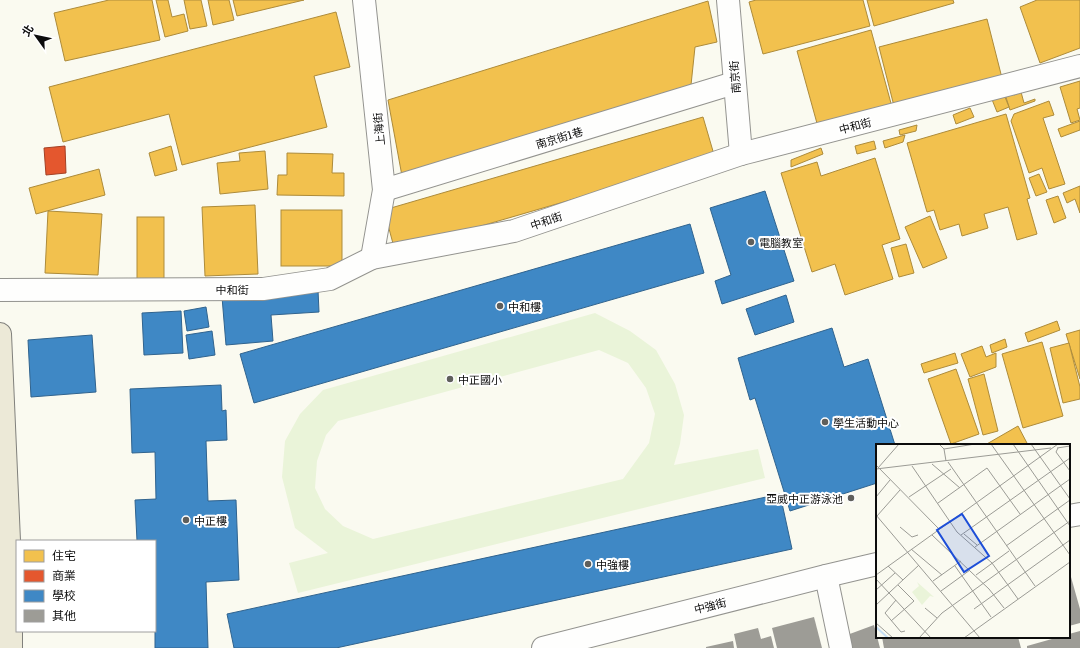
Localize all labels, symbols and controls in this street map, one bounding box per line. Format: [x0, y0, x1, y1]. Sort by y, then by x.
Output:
north arrow [16, 16, 56, 56]
text: 北 [17, 21, 36, 39]
street label: 南京街 [725, 60, 743, 94]
street label: 上海街 [368, 112, 388, 146]
street label: 中和街 [837, 113, 873, 137]
street label: 南京街1巷 [533, 122, 585, 152]
street label: 中和街 [528, 207, 564, 233]
place label: 電腦教室 [759, 234, 803, 250]
marker: 電腦教室 [746, 237, 756, 247]
street label: 中和街 [216, 281, 249, 297]
place label: 中和樓 [508, 298, 541, 314]
marker: 中和樓 [495, 301, 505, 311]
place label: 中正國小 [458, 371, 502, 387]
marker: 中正國小 [445, 374, 455, 384]
place label: 學生活動中心 [833, 414, 899, 430]
marker: 學生活動中心 [820, 417, 830, 427]
inset map [876, 444, 1070, 638]
place label: 亞威中正游泳池 [766, 490, 843, 506]
marker: 亞威中正游泳池 [846, 493, 856, 503]
place label: 中正樓 [194, 512, 227, 528]
marker: 中正樓 [181, 515, 191, 525]
legend [16, 540, 156, 632]
text: 住宅 [52, 546, 76, 564]
place label: 中強樓 [596, 556, 629, 572]
marker: 中強樓 [583, 559, 593, 569]
text: 商業 [52, 566, 76, 584]
text: 學校 [52, 586, 76, 604]
street label: 中強街 [692, 593, 728, 617]
text: 其他 [52, 606, 76, 624]

